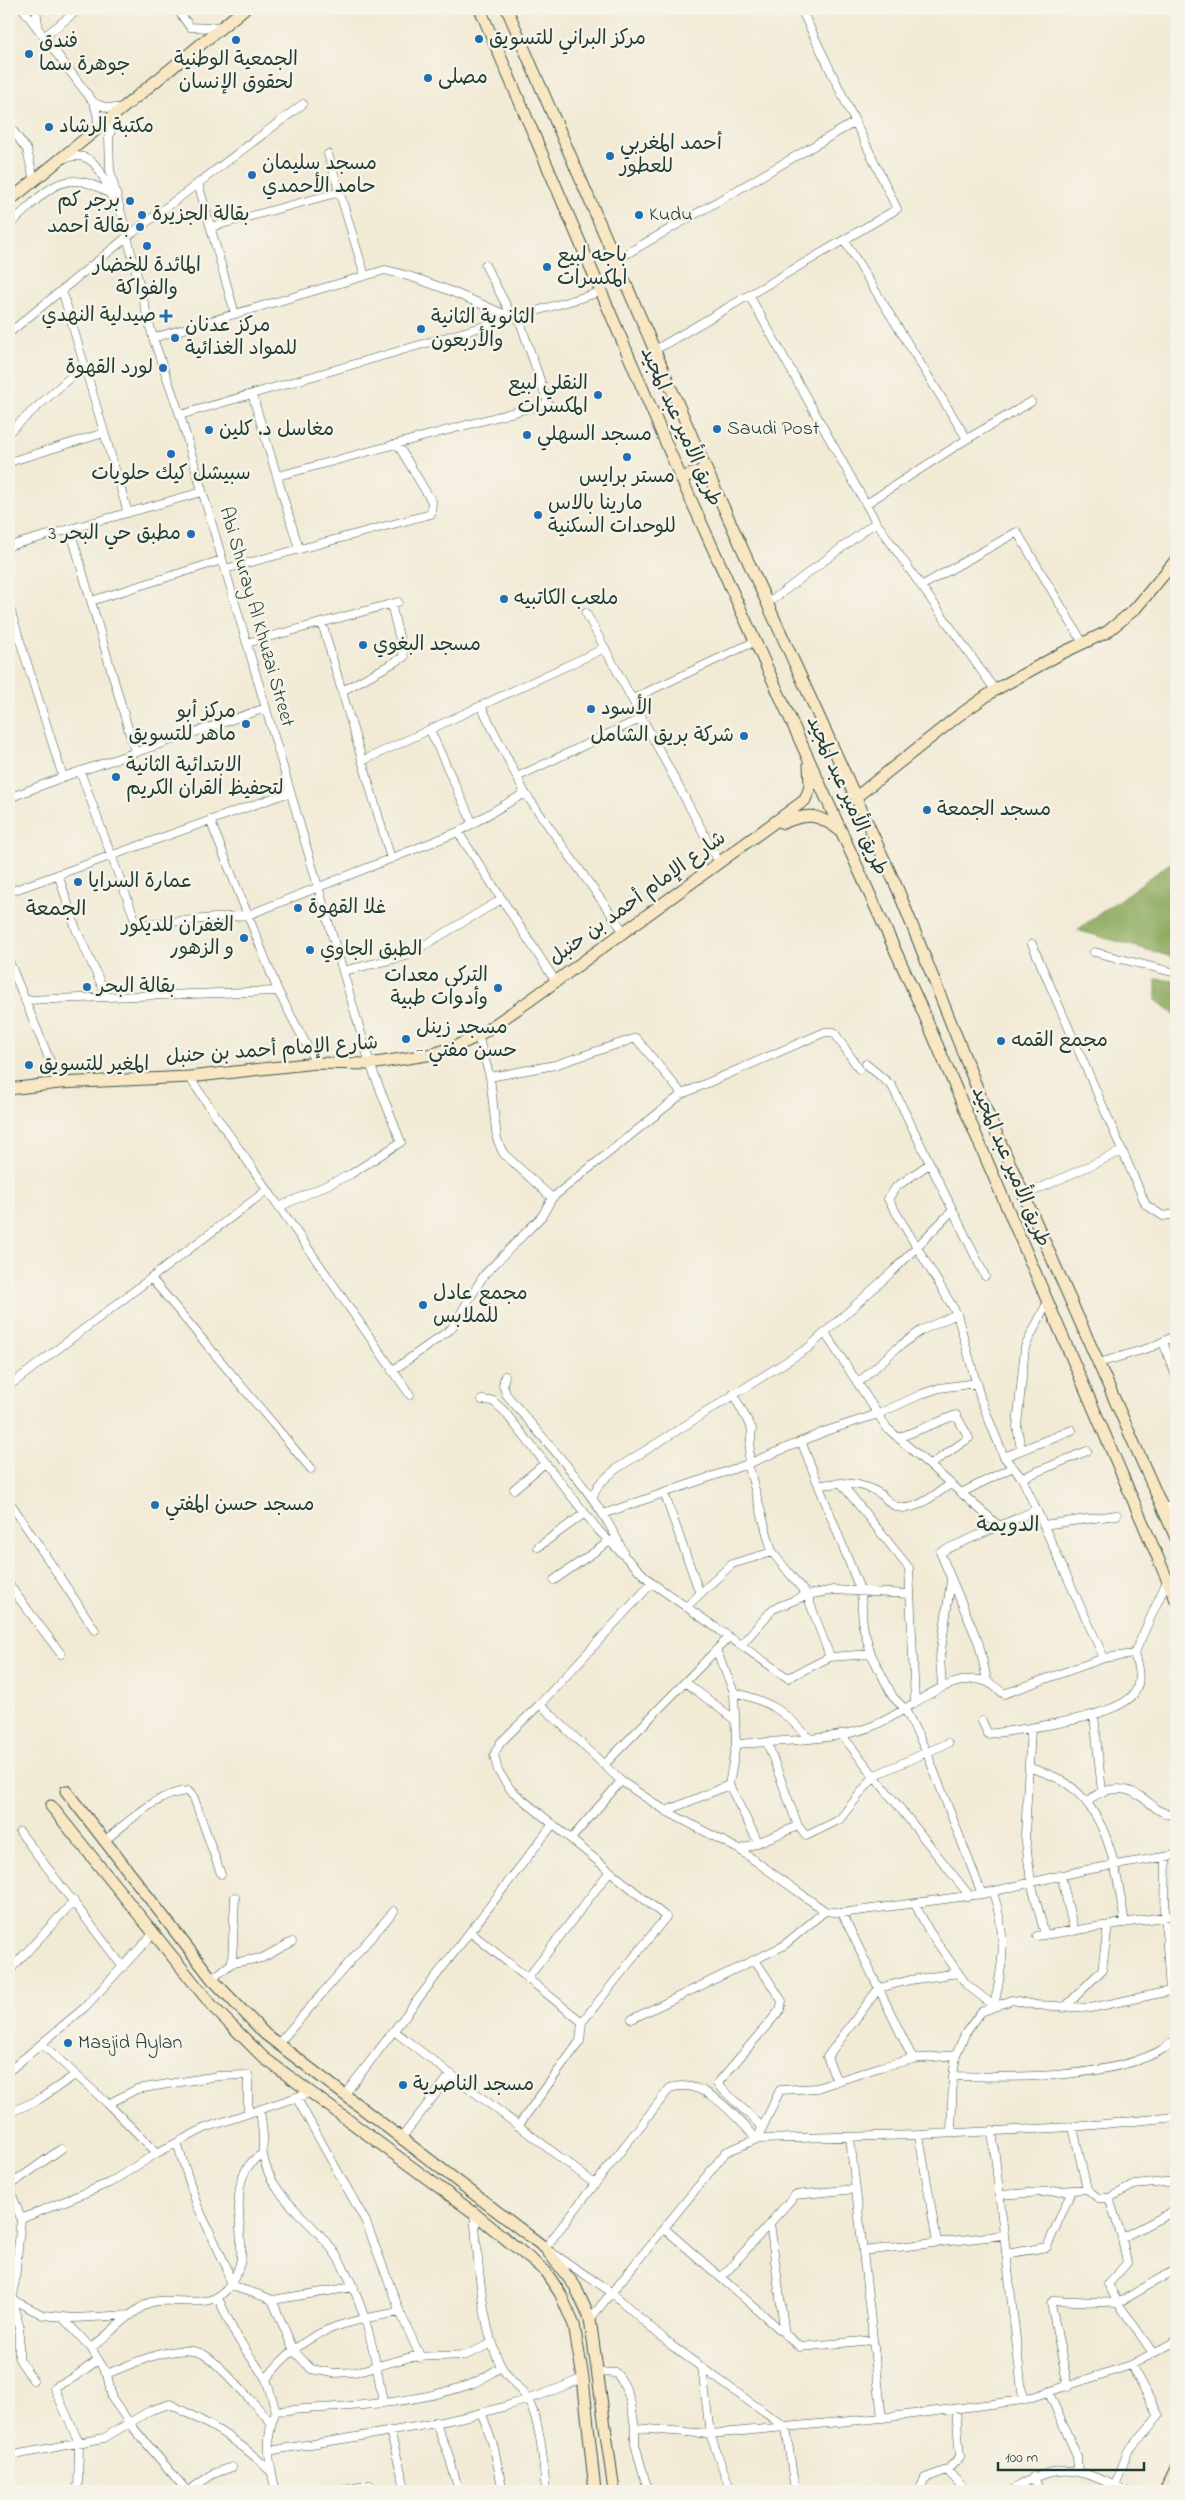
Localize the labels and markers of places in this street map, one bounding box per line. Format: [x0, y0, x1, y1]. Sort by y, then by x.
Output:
place label: مركز البراني للتسويق [489, 25, 646, 55]
place label: فندق جوهرة سما [39, 28, 130, 80]
marker: مركز البراني للتسويق [473, 33, 485, 45]
marker: الجمعية الوطنية لحقوق الإنسان [230, 34, 242, 46]
place label: الجمعية الوطنية لحقوق الإنسان [174, 46, 298, 98]
marker: فندق جوهرة سما [23, 48, 35, 60]
place label: مصلى [438, 64, 488, 93]
marker: مصلى [422, 72, 434, 84]
place label: مكتبة الرشاد [59, 113, 154, 142]
marker: مكتبة الرشاد [43, 121, 55, 133]
place label: أحمد المغربي للعطور [618, 130, 722, 182]
place label: مسجد سليمان حامد الأحمدي [262, 150, 377, 202]
marker: أحمد المغربي للعطور [604, 150, 616, 162]
marker: مسجد سليمان حامد الأحمدي [246, 169, 258, 181]
place label: برجر كم [57, 187, 120, 216]
marker: برجر كم [124, 195, 136, 207]
place label: بقالة الجزيرة [152, 201, 250, 230]
place label: Kudu [649, 201, 693, 230]
marker: بقالة الجزيرة [136, 209, 148, 221]
marker: Kudu [633, 209, 645, 221]
place label: بقالة أحمد [47, 213, 130, 242]
marker: بقالة أحمد [134, 221, 146, 233]
marker: المائدة للخضار والفواكة [141, 240, 153, 252]
place label: باجه لبيع المكسرات [557, 242, 627, 294]
place label: المائدة للخضار والفواكة [91, 252, 201, 304]
marker: باجه لبيع المكسرات [541, 261, 553, 273]
place label: صيدلية النهدي [42, 302, 156, 331]
place label: الثانوية الثانية والأربعون [431, 304, 535, 356]
marker: صيدلية النهدي [160, 310, 172, 322]
place label: مركز عدنان للمواد الغذائية [185, 312, 297, 364]
marker: الثانوية الثانية والأربعون [415, 323, 427, 335]
marker: مركز عدنان للمواد الغذائية [169, 332, 181, 344]
place label: لورد القهوة [66, 354, 153, 383]
marker: لورد القهوة [157, 362, 169, 374]
place label: النقلي لبيع المكسرات [508, 370, 588, 422]
marker: النقلي لبيع المكسرات [592, 389, 604, 401]
place label: Saudi Post [727, 415, 820, 444]
place label: مغاسل د. كلين [219, 416, 334, 445]
place label: مسجد السهلي [537, 421, 652, 451]
marker: Saudi Post [711, 423, 723, 435]
marker: مغاسل د. كلين [203, 424, 215, 436]
marker: مسجد السهلي [521, 429, 533, 441]
marker: سبيشل كيك حلويات [165, 448, 177, 460]
marker: مستر برايس [621, 451, 633, 463]
place label: سبيشل كيك حلويات [91, 460, 251, 489]
place label: مستر برايس [579, 463, 675, 492]
place label: مارينا بالاس للوحدات السكنية [548, 490, 676, 542]
marker: مارينا بالاس للوحدات السكنية [532, 509, 544, 521]
place label: مطبق حي البحر 3 [48, 520, 181, 550]
marker: مطبق حي البحر 3 [185, 528, 197, 540]
place label: ملعب الكاتبيه [514, 585, 618, 614]
marker: ملعب الكاتبيه [498, 593, 510, 605]
place label: مسجد البغوي [373, 631, 481, 660]
marker: مسجد البغوي [357, 639, 369, 651]
place label: الأسود [601, 694, 652, 724]
place label: مركز أبو ماهر للتسويق [128, 698, 236, 750]
marker: الأسود [585, 703, 597, 715]
marker: مركز أبو ماهر للتسويق [240, 718, 252, 730]
place label: شركة بريق الشامل [591, 722, 734, 751]
marker: شركة بريق الشامل [738, 730, 750, 742]
place label: الابتدائية الثانية لتحفيظ القران الكريم [126, 752, 284, 804]
marker: الابتدائية الثانية لتحفيظ القران الكريم [110, 771, 122, 783]
place label: مسجد الجمعة [937, 796, 1051, 825]
marker: مسجد الجمعة [921, 804, 933, 816]
place label: عمارة السرايا [88, 868, 193, 897]
marker: عمارة السرايا [72, 876, 84, 888]
place label: غلا القهوة [308, 894, 386, 923]
marker: غلا القهوة [292, 902, 304, 914]
place label: الغفران للديكور و الزهور [120, 912, 234, 964]
marker: الغفران للديكور و الزهور [238, 932, 250, 944]
place label: الطبق الجاوي [320, 936, 422, 965]
marker: الطبق الجاوي [304, 944, 316, 956]
place label: التركي معدات وأدوات طبية [384, 962, 488, 1014]
place label: بقالة البحر [95, 973, 176, 1002]
marker: بقالة البحر [81, 981, 93, 993]
marker: التركي معدات وأدوات طبية [492, 982, 504, 994]
place label: مسجد زينل - حسن مفتي [416, 1014, 517, 1067]
place label: مجمع القمه [1011, 1027, 1108, 1056]
marker: مسجد زينل - حسن مفتي [400, 1033, 412, 1045]
marker: مجمع القمه [995, 1035, 1007, 1047]
place label: المغير للتسويق [39, 1051, 149, 1080]
marker: المغير للتسويق [23, 1059, 35, 1071]
place label: مجمع عادل للملابس [433, 1280, 528, 1332]
marker: مجمع عادل للملابس [417, 1299, 429, 1311]
place label: مسجد حسن المفتي [165, 1491, 314, 1521]
marker: مسجد حسن المفتي [149, 1499, 161, 1511]
place label: Masjid Aylan [78, 2029, 183, 2058]
marker: Masjid Aylan [62, 2037, 74, 2049]
place label: مسجد الناصرية [413, 2071, 534, 2100]
marker: مسجد الناصرية [397, 2079, 409, 2091]

